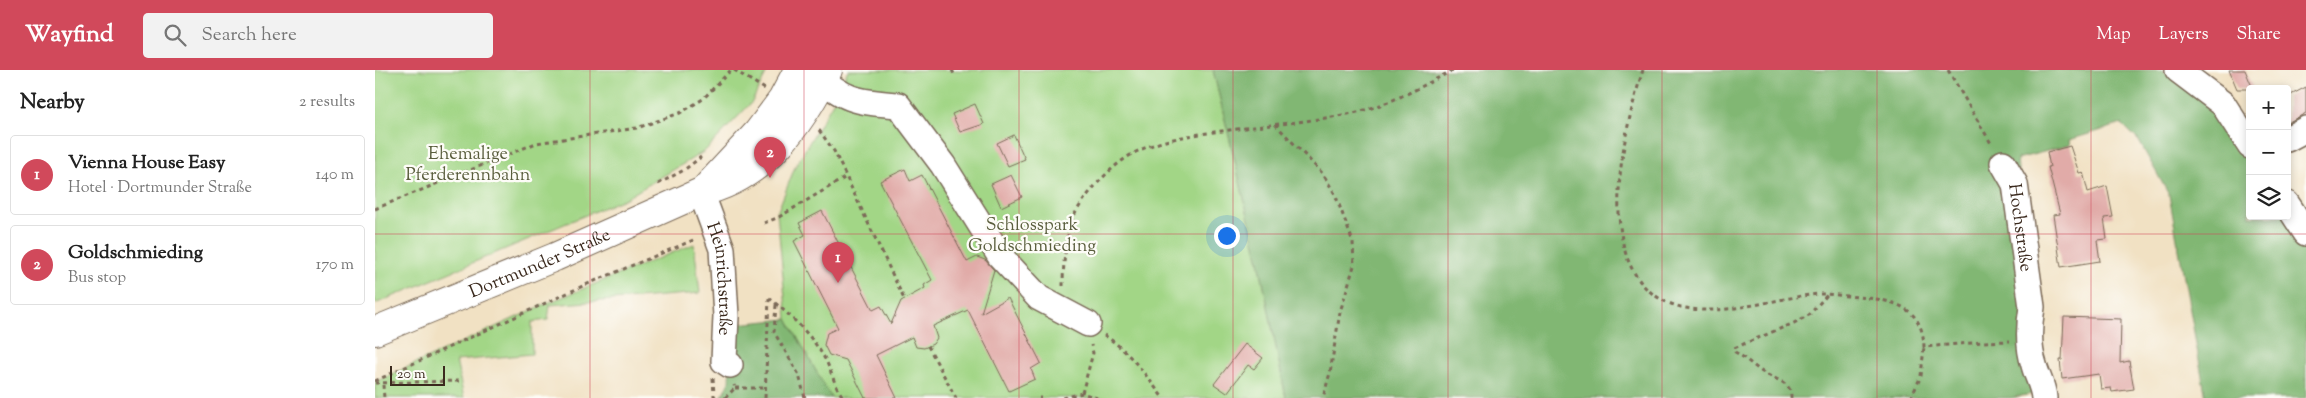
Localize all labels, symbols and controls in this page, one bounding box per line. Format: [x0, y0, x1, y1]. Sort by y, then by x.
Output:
search box [143, 13, 493, 58]
text: Wayfind [25, 18, 113, 52]
icon: search [161, 21, 189, 49]
text: Search here [201, 22, 297, 49]
text: Map [2096, 22, 2131, 48]
text: Layers [2159, 22, 2209, 48]
text: Share [2237, 22, 2281, 48]
map controls [2246, 85, 2291, 220]
button: + [2246, 85, 2291, 130]
text: Nearby [20, 88, 85, 118]
text: 2 results [299, 91, 355, 114]
button: − [2246, 130, 2291, 175]
pin: 2 [754, 137, 786, 178]
park label: Ehemalige Pferderennbahn [406, 142, 531, 189]
text: Vienna House Easy [68, 150, 226, 177]
text: 1 [34, 164, 40, 187]
text: 140 m [316, 164, 354, 187]
button: layers [2246, 175, 2291, 220]
text: Hotel · Dortmunder Straße [68, 177, 252, 200]
street label: Hochstraße [2000, 182, 2038, 273]
park label: Schlosspark Goldschmieding [968, 213, 1096, 260]
street label: Heinrichstraße [698, 219, 737, 336]
street label: Dortmunder Straße [465, 223, 615, 306]
your location [1214, 223, 1240, 249]
text: Goldschmieding [68, 240, 203, 267]
pin: 1 [822, 242, 854, 283]
text: 2 [33, 254, 41, 277]
text: 170 m [316, 254, 354, 277]
text: Bus stop [68, 267, 126, 290]
scale bar [390, 363, 445, 386]
text: 20 m [397, 365, 426, 385]

